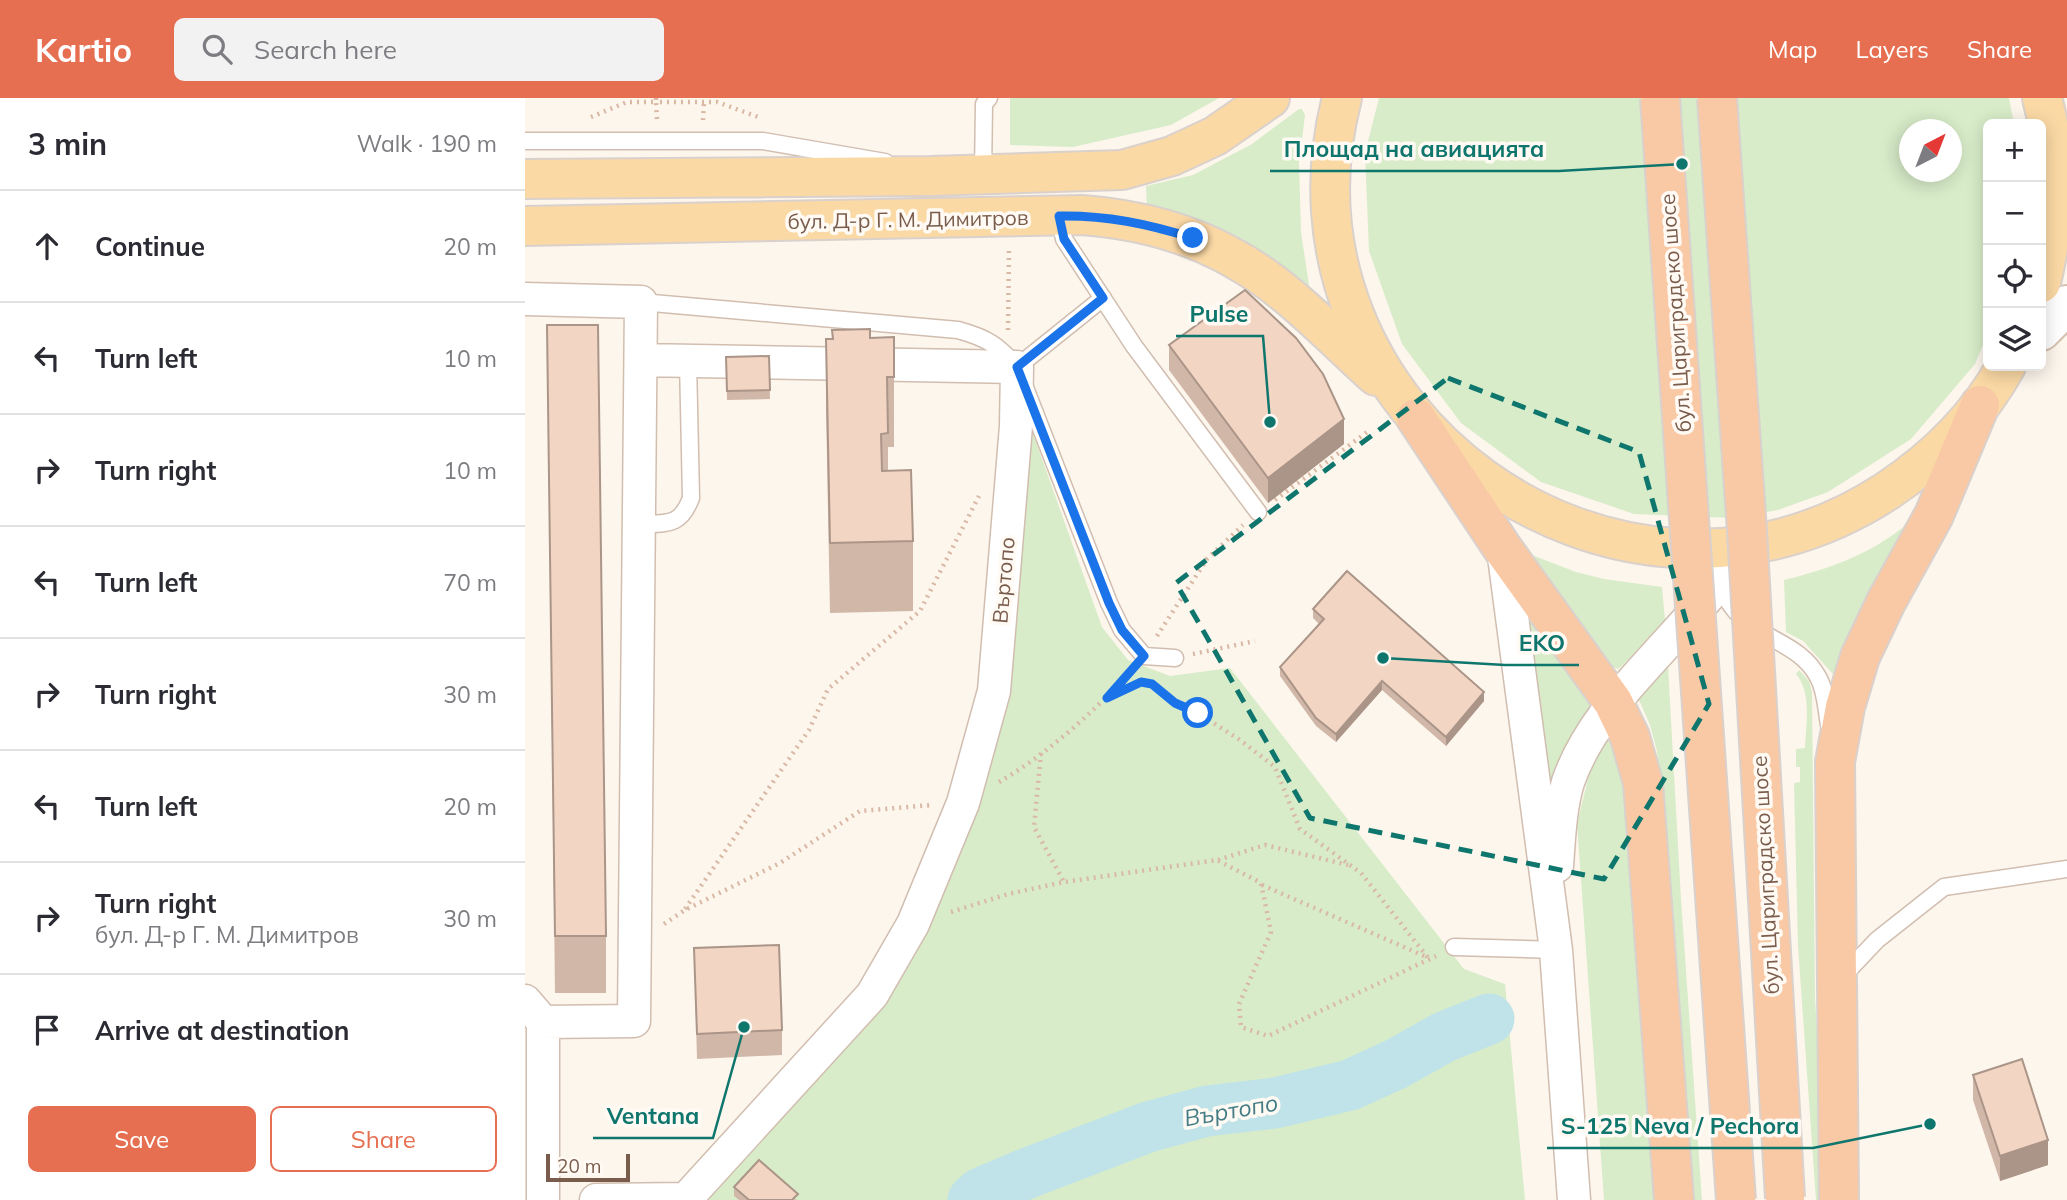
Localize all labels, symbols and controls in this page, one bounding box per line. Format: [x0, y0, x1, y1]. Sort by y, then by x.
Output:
search box [174, 18, 664, 81]
text: Kartio [35, 29, 132, 70]
icon: search [198, 30, 236, 68]
text: Search here [254, 33, 397, 66]
text: Map [1768, 34, 1817, 64]
text: Layers [1855, 34, 1929, 64]
text: Share [1967, 34, 2032, 64]
north arrow [1899, 119, 1962, 182]
map controls [1983, 119, 2046, 371]
button: + [1983, 119, 2046, 182]
text: 3 min [28, 125, 107, 163]
callout: Площад на авиацията [1270, 127, 1559, 171]
text: Walk · 190 m [357, 129, 497, 158]
text: Площад на авиацията [1284, 134, 1544, 163]
button: − [1983, 182, 2046, 245]
street label: бул. Цариградско шосе [1654, 193, 1696, 433]
street label: бул. Д-р Г. М. Димитров [787, 204, 1029, 234]
route end [1177, 222, 1208, 253]
icon: ahead [28, 227, 66, 265]
text: Continue [95, 230, 205, 263]
text: 20 m [443, 232, 497, 261]
button: locate [1983, 245, 2046, 308]
callout: Pulse [1176, 292, 1263, 336]
text: Pulse [1190, 299, 1248, 328]
button: layers [1983, 308, 2046, 371]
icon: left [28, 339, 66, 377]
text: Turn left [95, 342, 197, 375]
text: 10 m [443, 344, 497, 373]
icon: right [28, 451, 66, 489]
text: Turn right [95, 454, 216, 487]
text: 10 m [443, 456, 497, 485]
street label: Въртопо [986, 536, 1020, 624]
icon: left [28, 563, 66, 601]
text: Turn left [95, 566, 197, 599]
text: 70 m [443, 568, 497, 597]
callout: EKO [1505, 621, 1579, 665]
text: EKO [1519, 628, 1565, 657]
icon: right [28, 675, 66, 713]
text: Turn right [95, 678, 216, 711]
text: 30 m [443, 680, 497, 709]
route start [1182, 697, 1213, 728]
street label: бул. Цариградско шосе [1746, 755, 1784, 995]
icon: left [28, 787, 66, 825]
text: Turn left [95, 790, 197, 823]
text: 20 m [443, 792, 497, 821]
text: Turn right [95, 887, 216, 920]
icon: right [28, 899, 66, 937]
text: 30 m [443, 904, 497, 933]
text: бул. Д-р Г. М. Димитров [95, 920, 359, 949]
icon: arrive [28, 1011, 66, 1049]
text: Arrive at destination [95, 1014, 350, 1047]
water label: Въртопо [1182, 1087, 1280, 1133]
callout: Ventana [593, 1094, 713, 1138]
text: Ventana [606, 1101, 699, 1130]
callout: S-125 Neva / Pechora [1547, 1104, 1813, 1148]
button: Save [28, 1106, 256, 1172]
button: Share [270, 1106, 497, 1172]
text: S-125 Neva / Pechora [1561, 1111, 1799, 1140]
scale bar [546, 1151, 630, 1183]
text: 20 m [557, 1154, 601, 1178]

